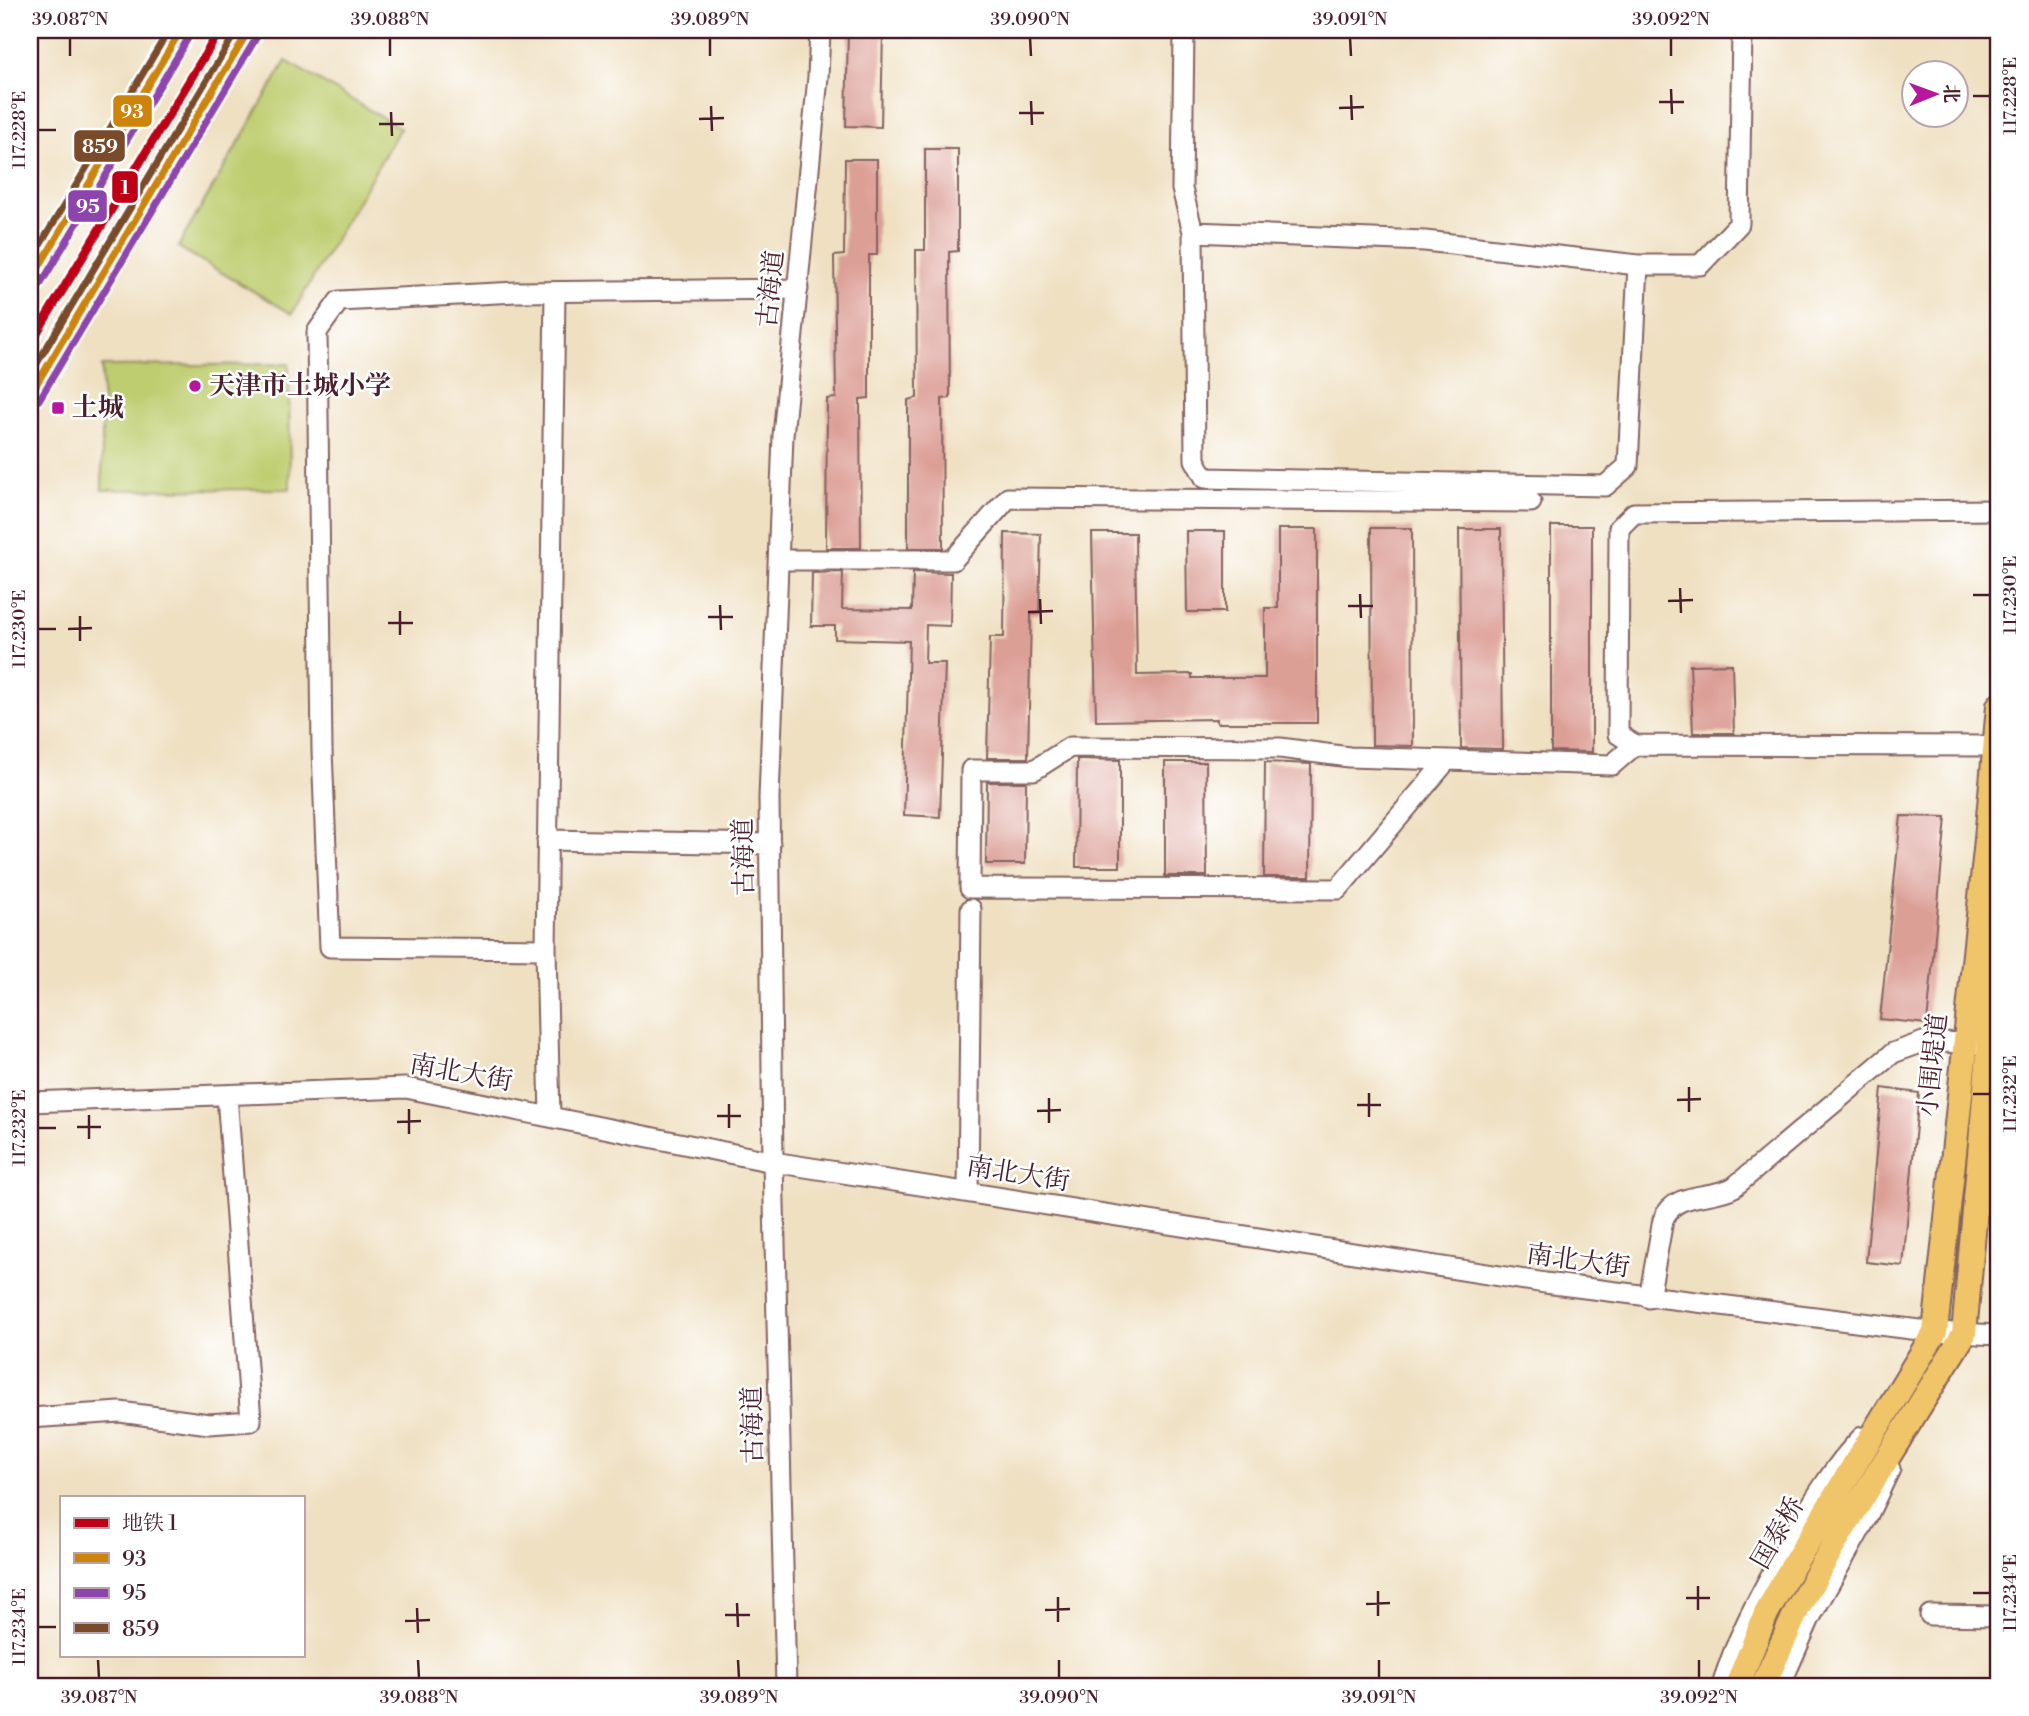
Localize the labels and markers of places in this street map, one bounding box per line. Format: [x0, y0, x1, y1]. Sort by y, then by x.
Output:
place label: 天津市土城小学 [209, 370, 391, 402]
marker: 天津市土城小学 [187, 378, 203, 394]
place label: 土城 [72, 392, 124, 424]
marker: 土城 [50, 400, 66, 416]

